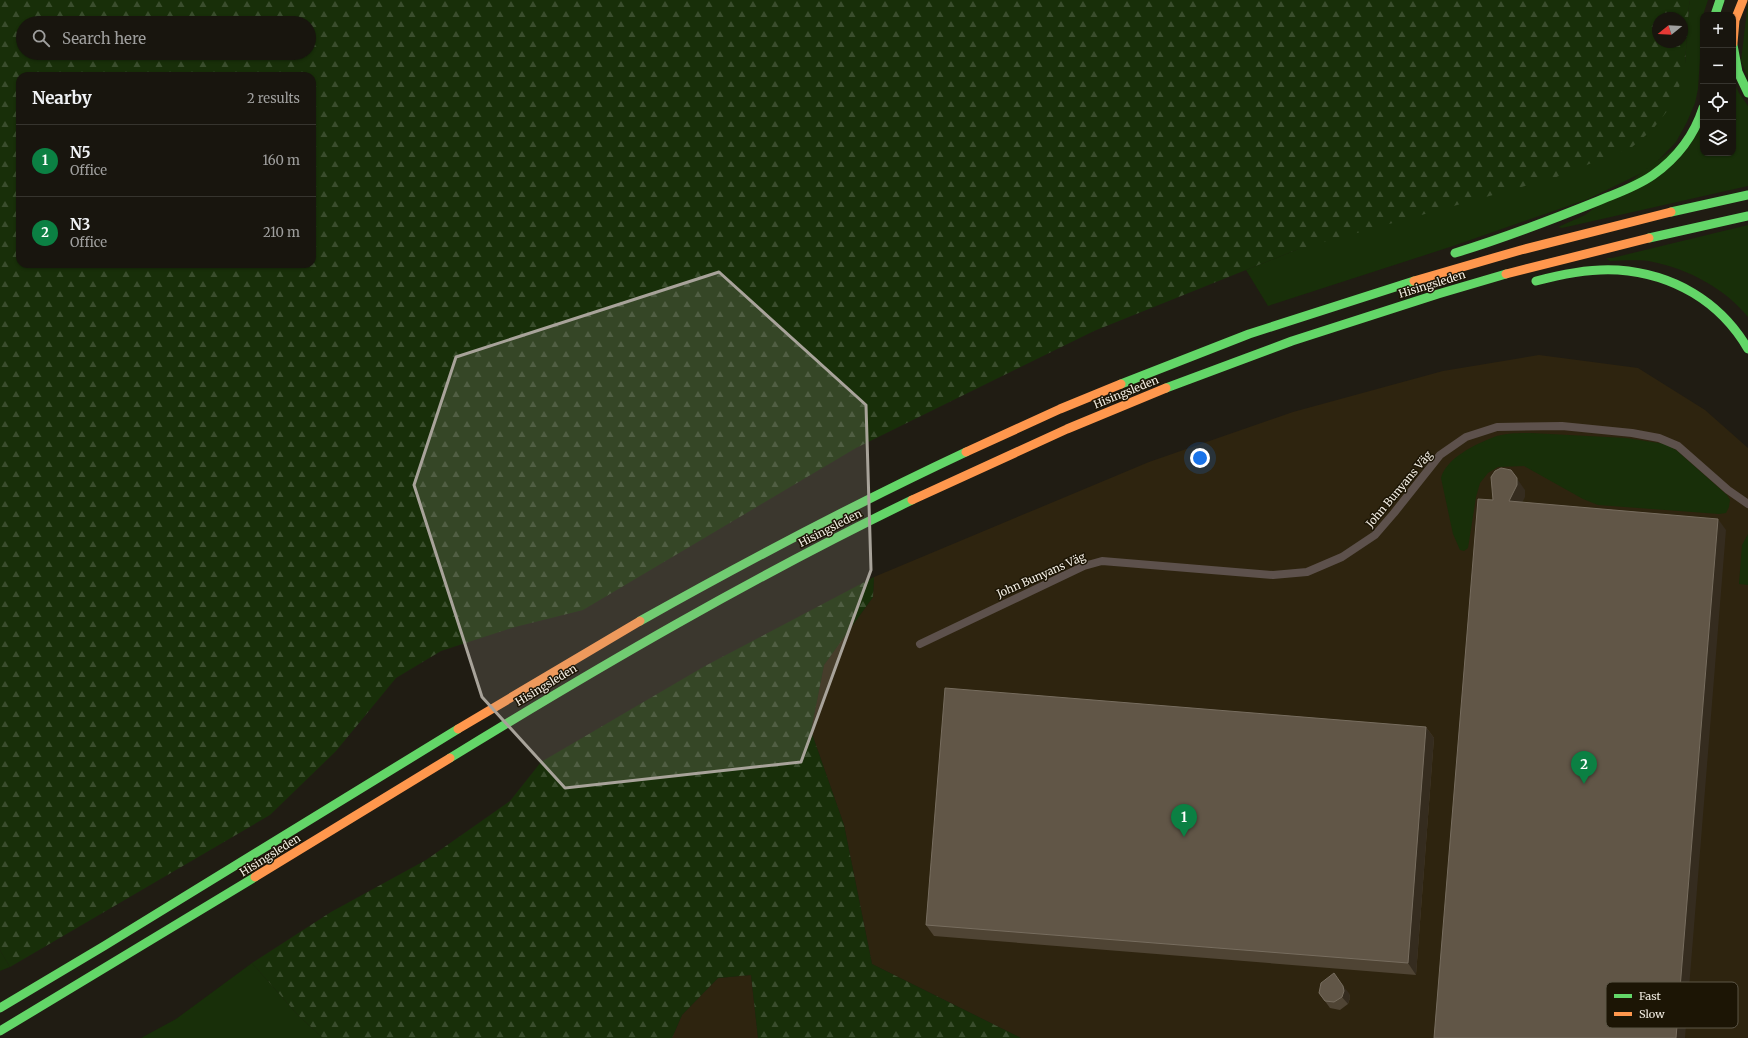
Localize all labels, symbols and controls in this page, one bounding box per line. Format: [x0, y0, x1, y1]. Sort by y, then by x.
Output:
north arrow [1652, 12, 1688, 48]
map controls [1700, 12, 1736, 156]
button: + [1700, 12, 1736, 48]
search box [16, 16, 316, 60]
icon: search [30, 27, 52, 49]
text: Search here [62, 29, 146, 48]
button: − [1700, 48, 1736, 84]
button: locate [1700, 84, 1736, 120]
text: Nearby [32, 87, 92, 109]
text: 2 results [247, 90, 300, 107]
button: layers [1700, 120, 1736, 156]
text: N5 [70, 143, 91, 162]
text: 1 [42, 152, 48, 169]
text: 160 m [262, 152, 300, 169]
text: Office [70, 162, 107, 179]
text: N3 [70, 215, 90, 234]
text: 2 [41, 224, 49, 241]
text: 210 m [263, 224, 300, 241]
text: Office [70, 234, 107, 251]
street label: Hisingsleden [1397, 267, 1468, 301]
street label: Hisingsleden [1091, 372, 1161, 411]
your location [1190, 448, 1210, 468]
street label: John Bunyans Väg [1362, 448, 1435, 531]
street label: Hisingsleden [796, 506, 865, 550]
street label: John Bunyans Väg [994, 549, 1088, 601]
street label: Hisingsleden [513, 661, 580, 709]
pin: 2 [1571, 751, 1597, 784]
pin: 1 [1171, 804, 1197, 837]
street label: Hisingsleden [237, 830, 304, 879]
legend [1606, 982, 1738, 1028]
text: Fast [1639, 989, 1662, 1003]
text: Slow [1639, 1007, 1665, 1021]

